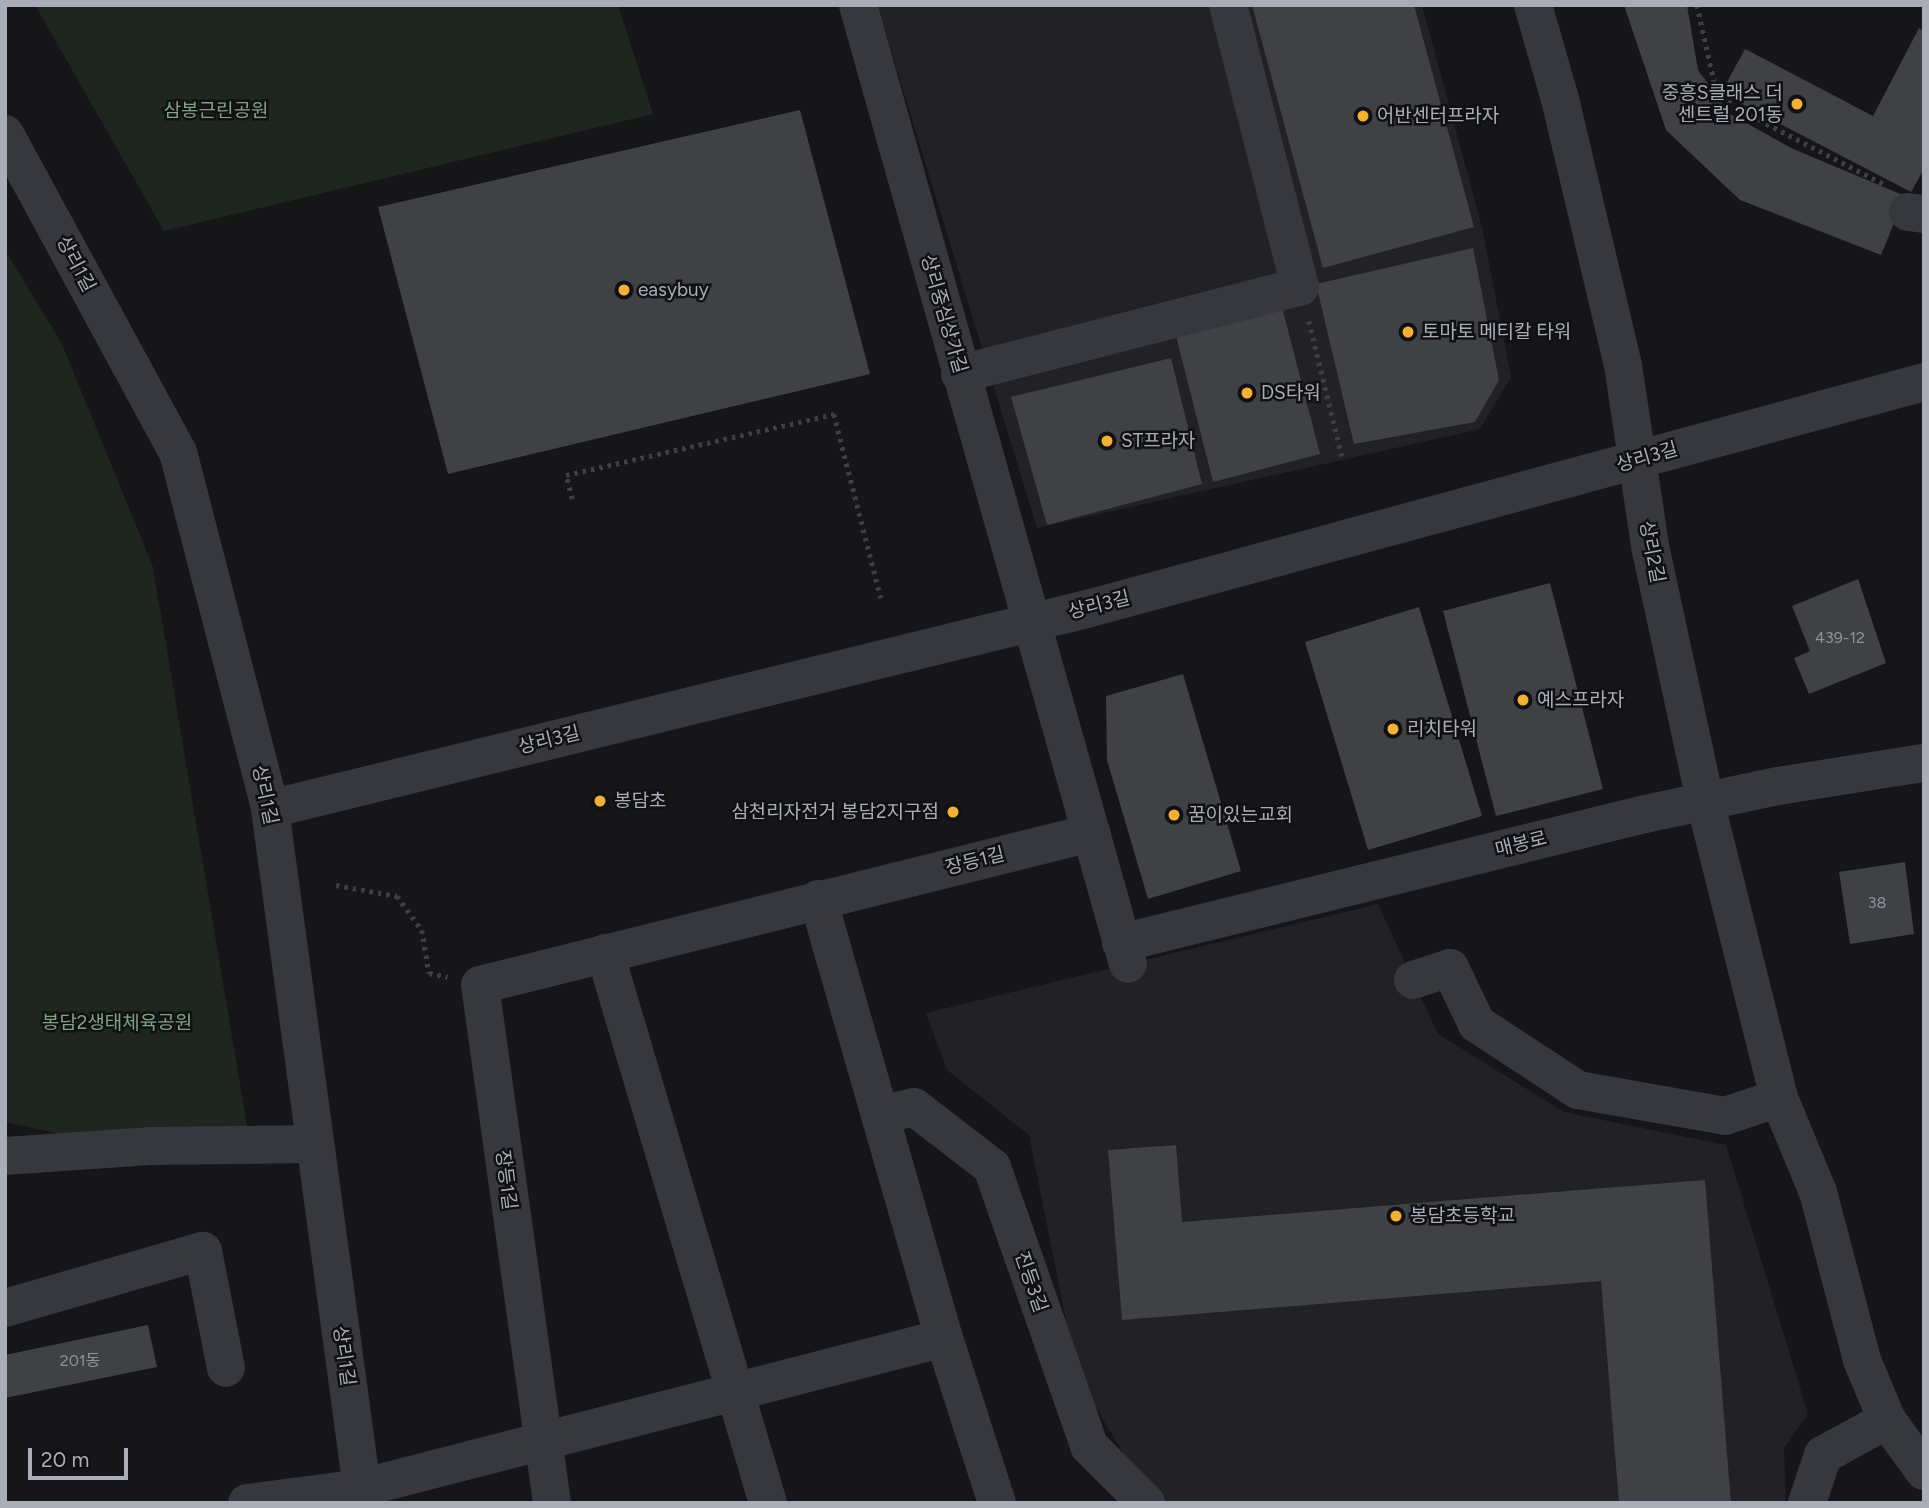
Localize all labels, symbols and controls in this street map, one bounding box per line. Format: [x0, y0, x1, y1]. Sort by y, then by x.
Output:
place label: 중흥S클래스 더 센트럴 201동 [1662, 82, 1783, 126]
marker: 중흥S클래스 더 센트럴 201동 [1789, 96, 1805, 112]
park label: 삼봉근린공원 [164, 100, 268, 122]
place label: 어반센터프라자 [1377, 105, 1499, 127]
marker: 어반센터프라자 [1355, 108, 1371, 124]
street label: 상리1길 [52, 232, 100, 296]
street label: 상리중심상가길 [916, 252, 972, 376]
place label: easybuy [638, 279, 709, 301]
marker: easybuy [616, 282, 632, 298]
place label: 토마토 메티칼 타워 [1422, 321, 1571, 343]
marker: 토마토 메티칼 타워 [1400, 324, 1416, 340]
place label: DS타워 [1261, 382, 1321, 404]
marker: DS타워 [1239, 385, 1255, 401]
place label: ST프라자 [1121, 430, 1196, 452]
marker: ST프라자 [1099, 433, 1115, 449]
street label: 상리3길 [1614, 437, 1680, 477]
street label: 상리2길 [1635, 519, 1669, 585]
street label: 상리3길 [1066, 586, 1132, 624]
house number: 439-12 [1815, 628, 1865, 648]
place label: 예스프라자 [1537, 689, 1624, 711]
marker: 예스프라자 [1515, 692, 1531, 708]
place label: 리치타워 [1407, 718, 1477, 740]
street label: 상리3길 [516, 721, 582, 759]
marker: 리치타워 [1385, 721, 1401, 737]
street label: 상리1길 [248, 763, 282, 827]
place label: 봉담초 [614, 790, 666, 812]
marker: 봉담초 [592, 793, 608, 809]
place label: 삼천리자전거 봉담2지구점 [731, 801, 939, 823]
marker: 삼천리자전거 봉담2지구점 [945, 804, 961, 820]
place label: 꿈이있는교회 [1188, 804, 1293, 826]
marker: 꿈이있는교회 [1166, 807, 1182, 823]
street label: 매봉로 [1493, 827, 1549, 861]
street label: 장등1길 [943, 843, 1007, 879]
house number: 38 [1868, 893, 1886, 913]
park label: 봉담2생태체육공원 [42, 1012, 192, 1034]
street label: 장등1길 [491, 1149, 521, 1211]
place label: 봉담초등학교 [1410, 1205, 1515, 1227]
marker: 봉담초등학교 [1388, 1208, 1404, 1224]
street label: 진등3길 [1010, 1249, 1052, 1315]
street label: 상리1길 [329, 1325, 359, 1387]
house number: 201동 [60, 1351, 100, 1371]
scale bar [32, 1434, 131, 1478]
text: 20 m [41, 1447, 89, 1472]

